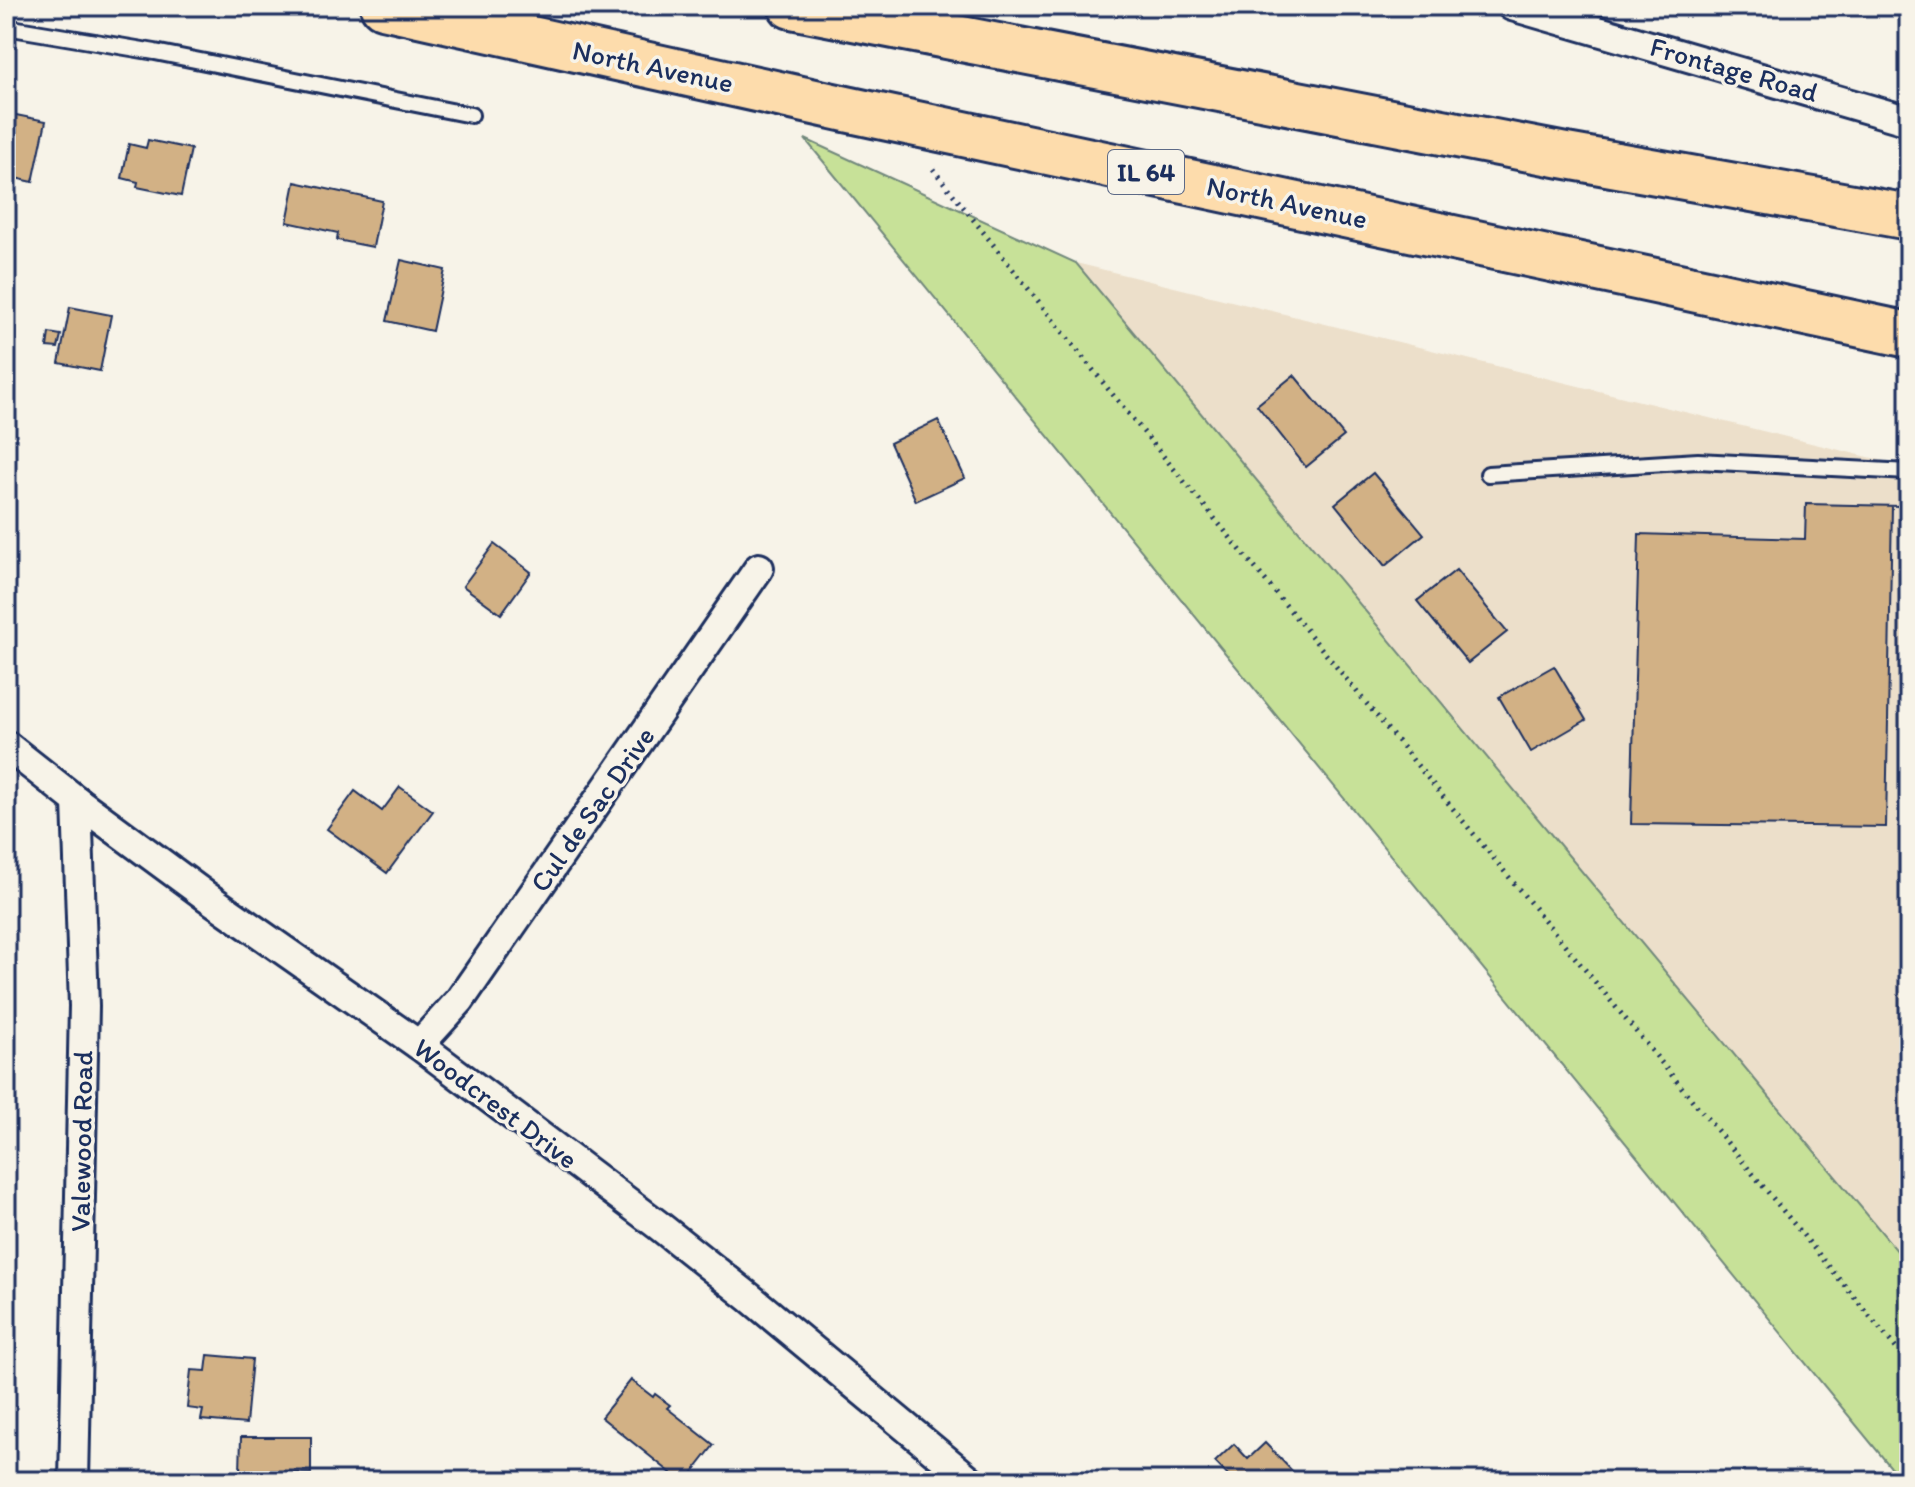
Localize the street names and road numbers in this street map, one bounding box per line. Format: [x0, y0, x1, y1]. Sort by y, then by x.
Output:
street label: Frontage Road [1646, 29, 1822, 109]
street label: North Avenue [569, 32, 737, 100]
road number: IL 64 [1108, 150, 1184, 194]
street label: North Avenue [1203, 168, 1371, 236]
street label: Cul de Sac Drive [522, 720, 662, 898]
street label: Woodcrest Drive [407, 1030, 585, 1176]
street label: Valewood Road [62, 1049, 100, 1232]

